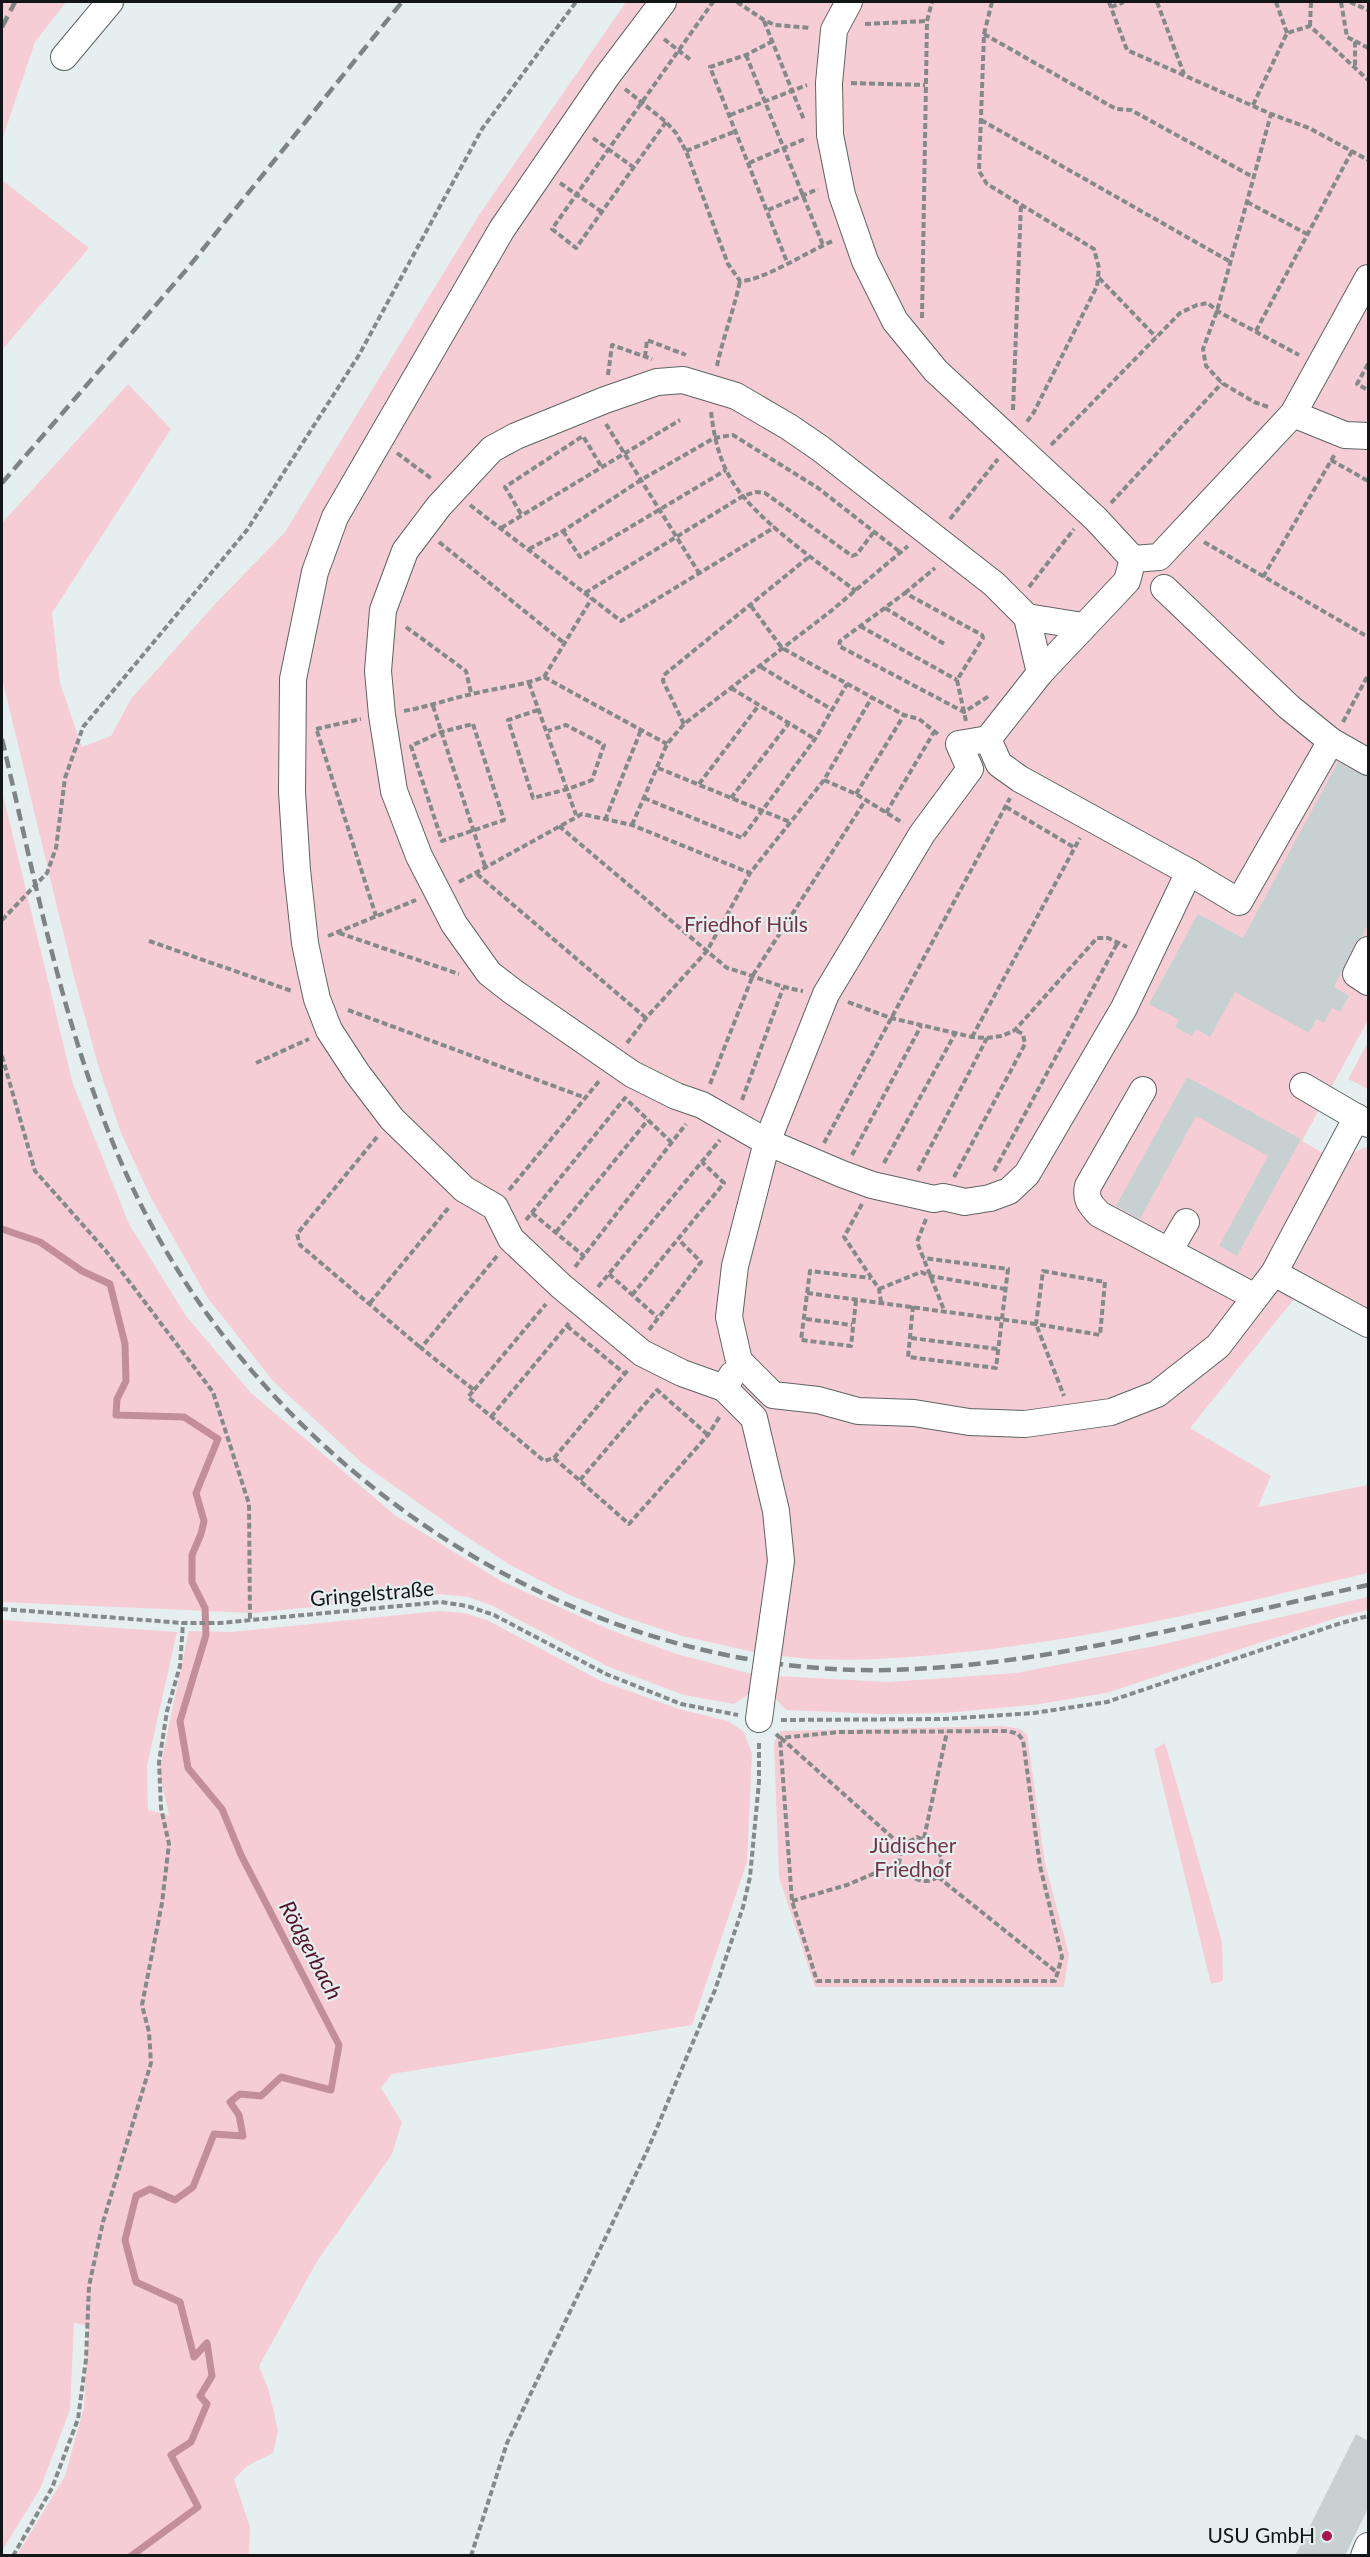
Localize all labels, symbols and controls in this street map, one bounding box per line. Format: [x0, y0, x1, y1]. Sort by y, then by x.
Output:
park label: Friedhof Hüls [684, 911, 808, 936]
street label: Gringelstraße [309, 1575, 435, 1610]
park label: Jüdischer Friedhof [870, 1832, 957, 1881]
water label: Rödgerbach [274, 1896, 349, 2004]
place label: USU GmbH [1207, 2522, 1315, 2547]
marker: USU GmbH [1320, 2529, 1334, 2543]

